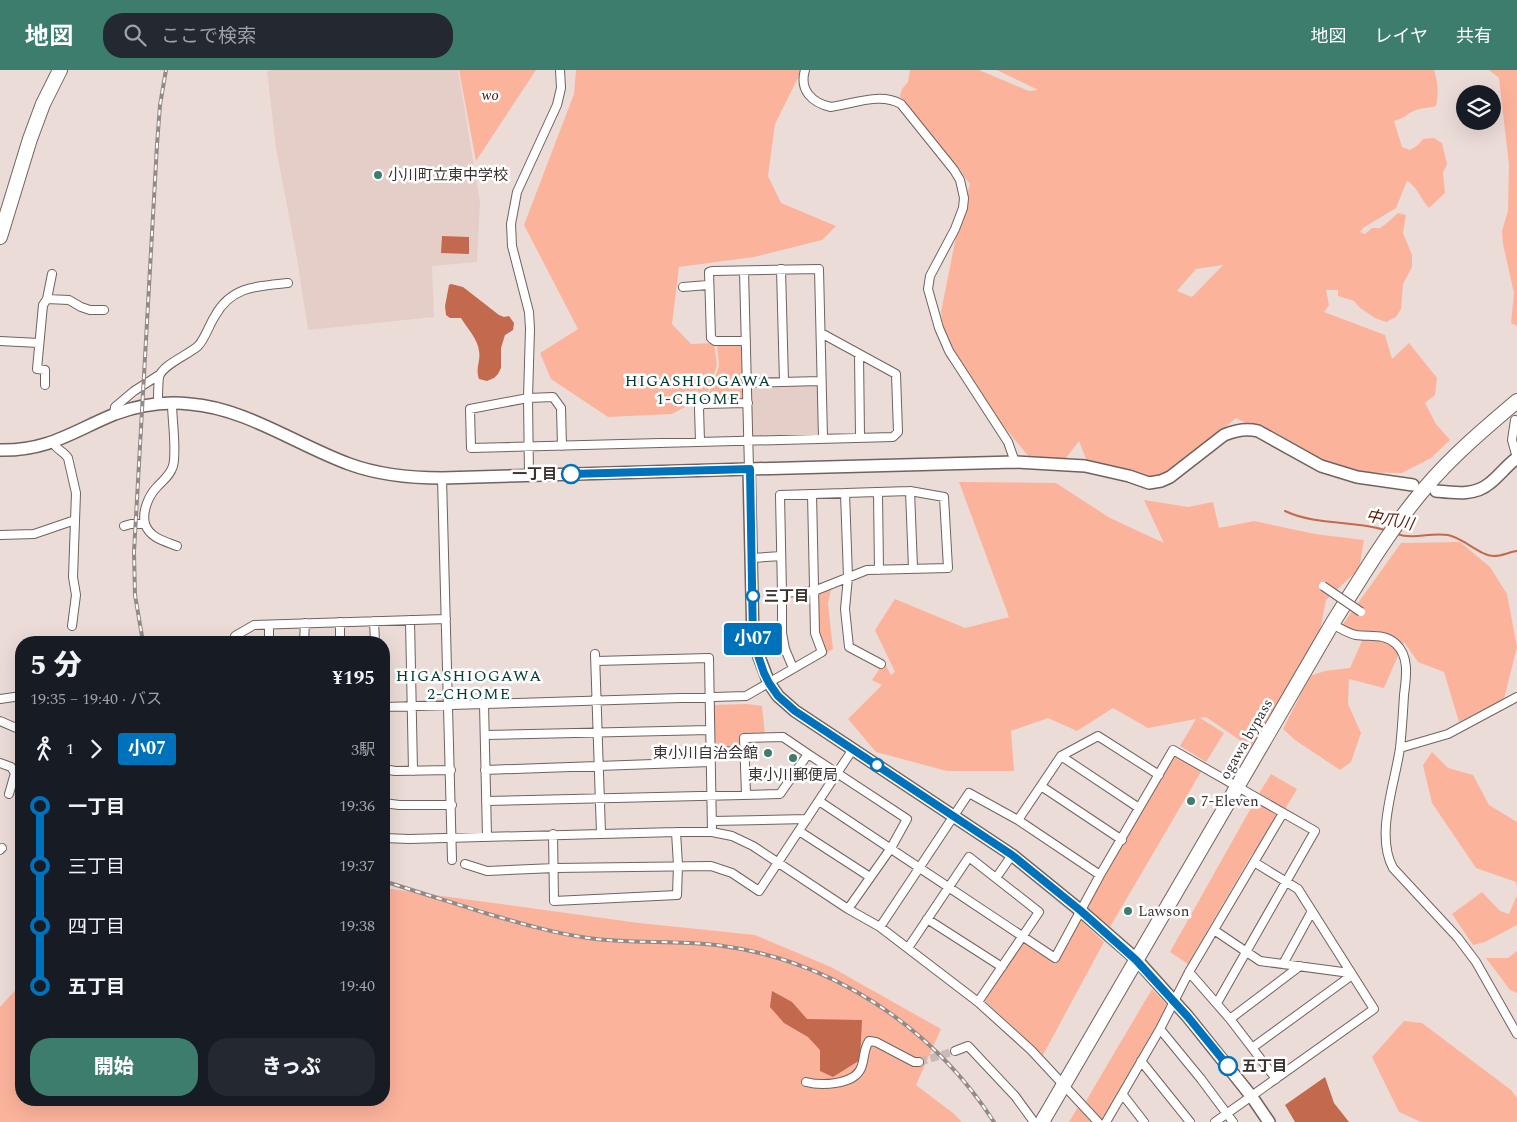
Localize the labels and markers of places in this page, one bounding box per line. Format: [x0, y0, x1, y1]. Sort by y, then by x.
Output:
place label: 小川町立東中学校 [388, 164, 508, 187]
marker: 小川町立東中学校 [372, 169, 384, 181]
place label: 一丁目 [512, 463, 557, 486]
marker: 一丁目 [561, 464, 581, 484]
place label: 三丁目 [764, 585, 809, 608]
marker: 三丁目 [746, 589, 760, 603]
place label: 東小川自治会館 [653, 742, 758, 765]
marker: 東小川自治会館 [762, 747, 774, 759]
marker: 東小川郵便局 [787, 752, 799, 764]
unlabelled marker [870, 758, 884, 772]
place label: 東小川郵便局 [748, 764, 838, 787]
place label: 7-Eleven [1201, 790, 1259, 813]
marker: 7-Eleven [1185, 795, 1197, 807]
place label: Lawson [1138, 900, 1190, 923]
marker: Lawson [1122, 905, 1134, 917]
place label: 五丁目 [1242, 1055, 1287, 1078]
marker: 五丁目 [1218, 1056, 1238, 1076]

